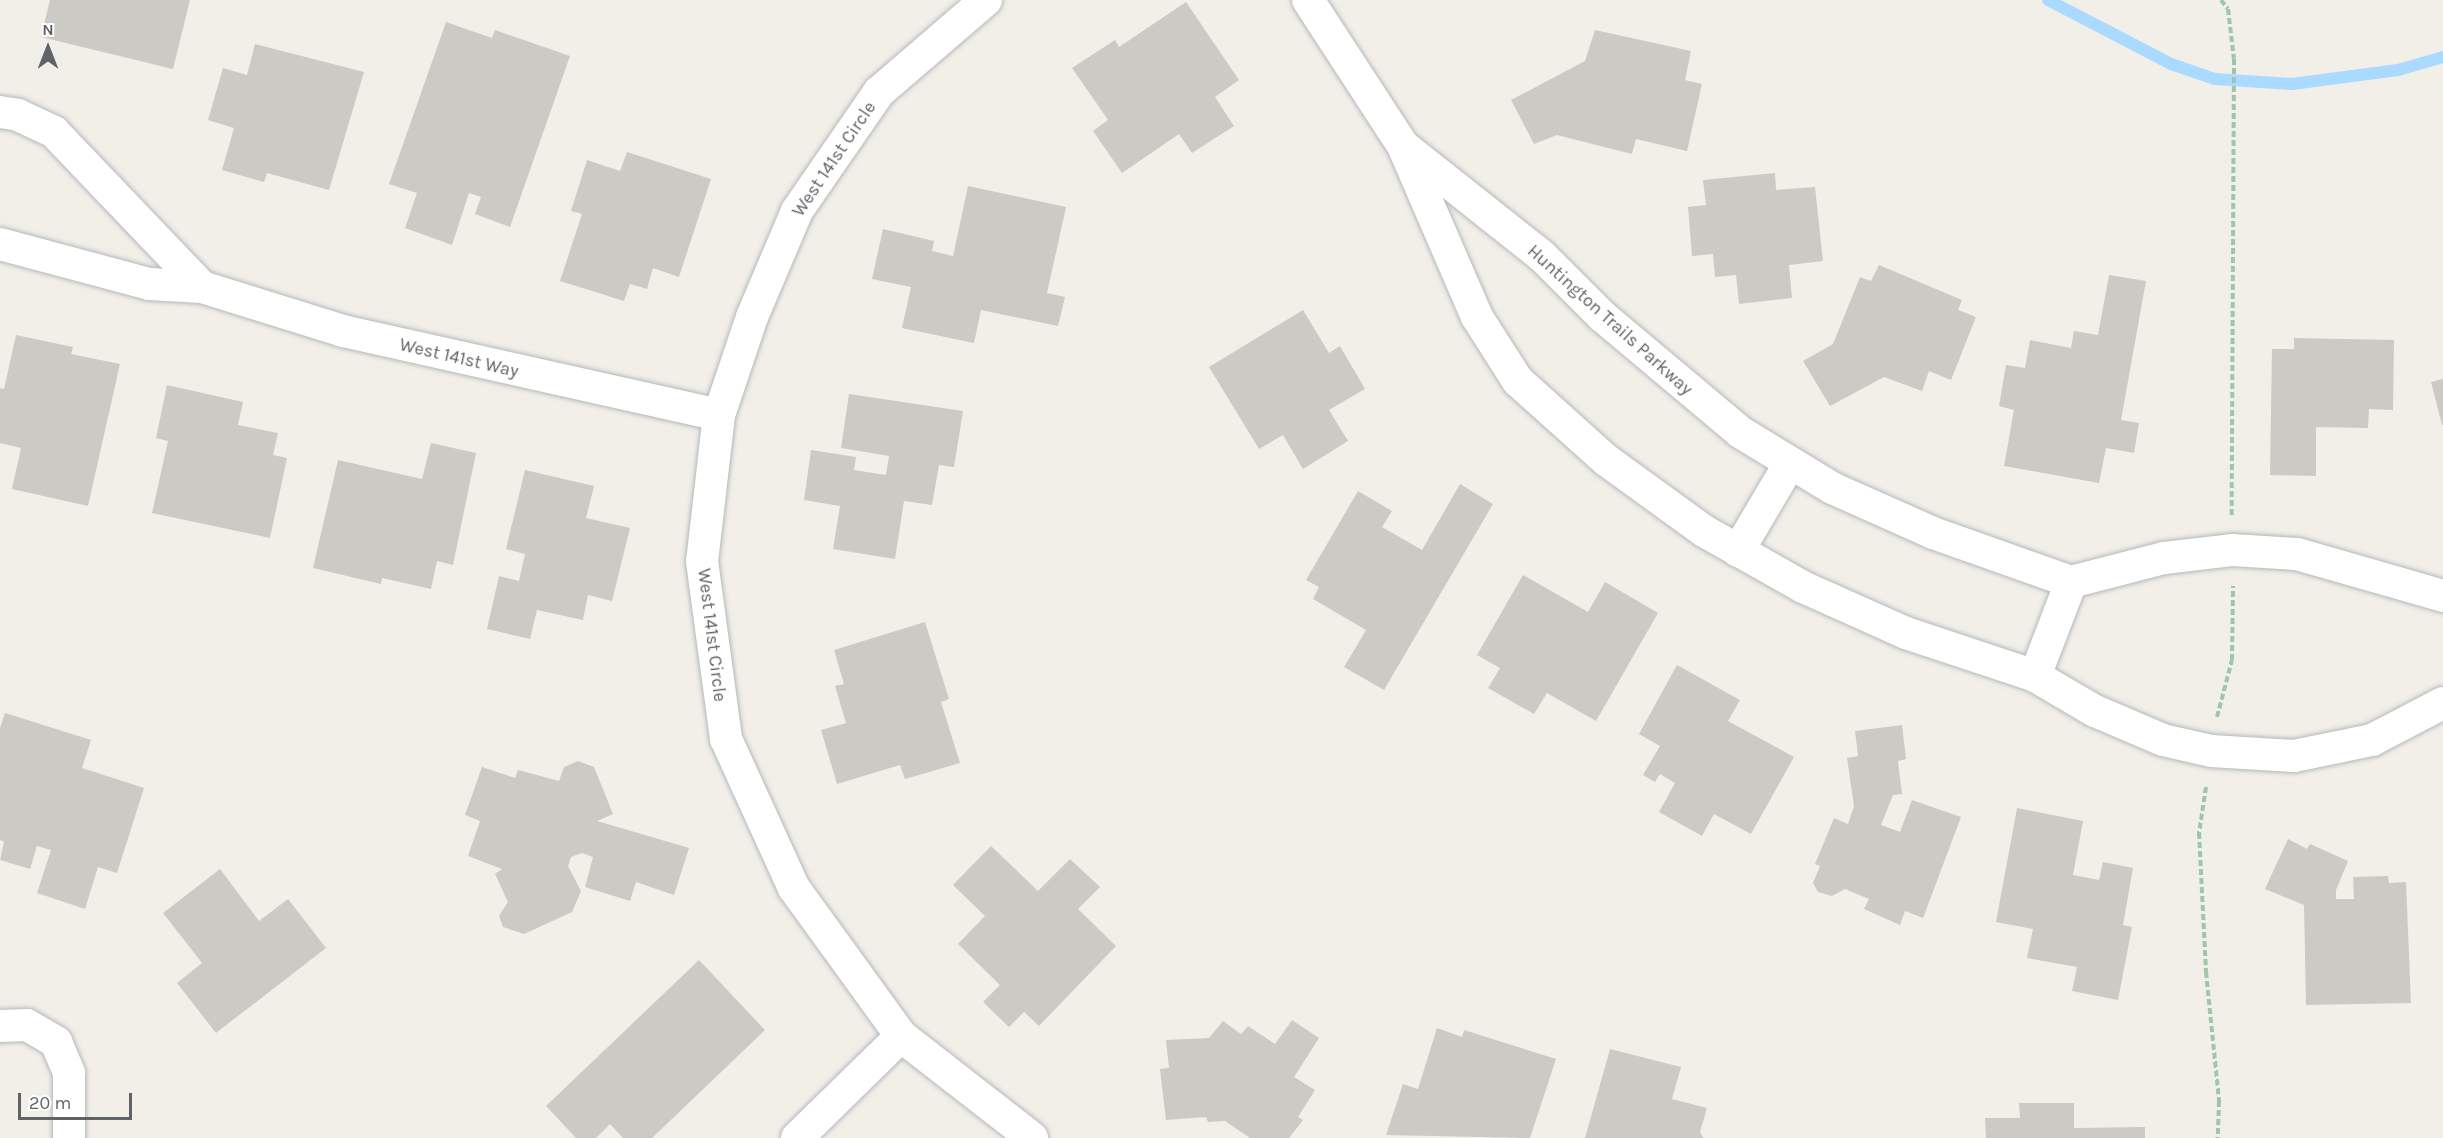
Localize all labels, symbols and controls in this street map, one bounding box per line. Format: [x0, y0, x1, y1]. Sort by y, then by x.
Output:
north arrow [18, 18, 78, 78]
text: N [42, 20, 54, 39]
street label: West 141st Circle [788, 97, 880, 221]
street label: Huntington Trails Parkway [1523, 240, 1697, 400]
street label: West 141st Way [397, 334, 521, 382]
street label: West 141st Circle [693, 567, 731, 703]
scale bar [21, 1081, 135, 1119]
text: 20 m [29, 1092, 71, 1114]

